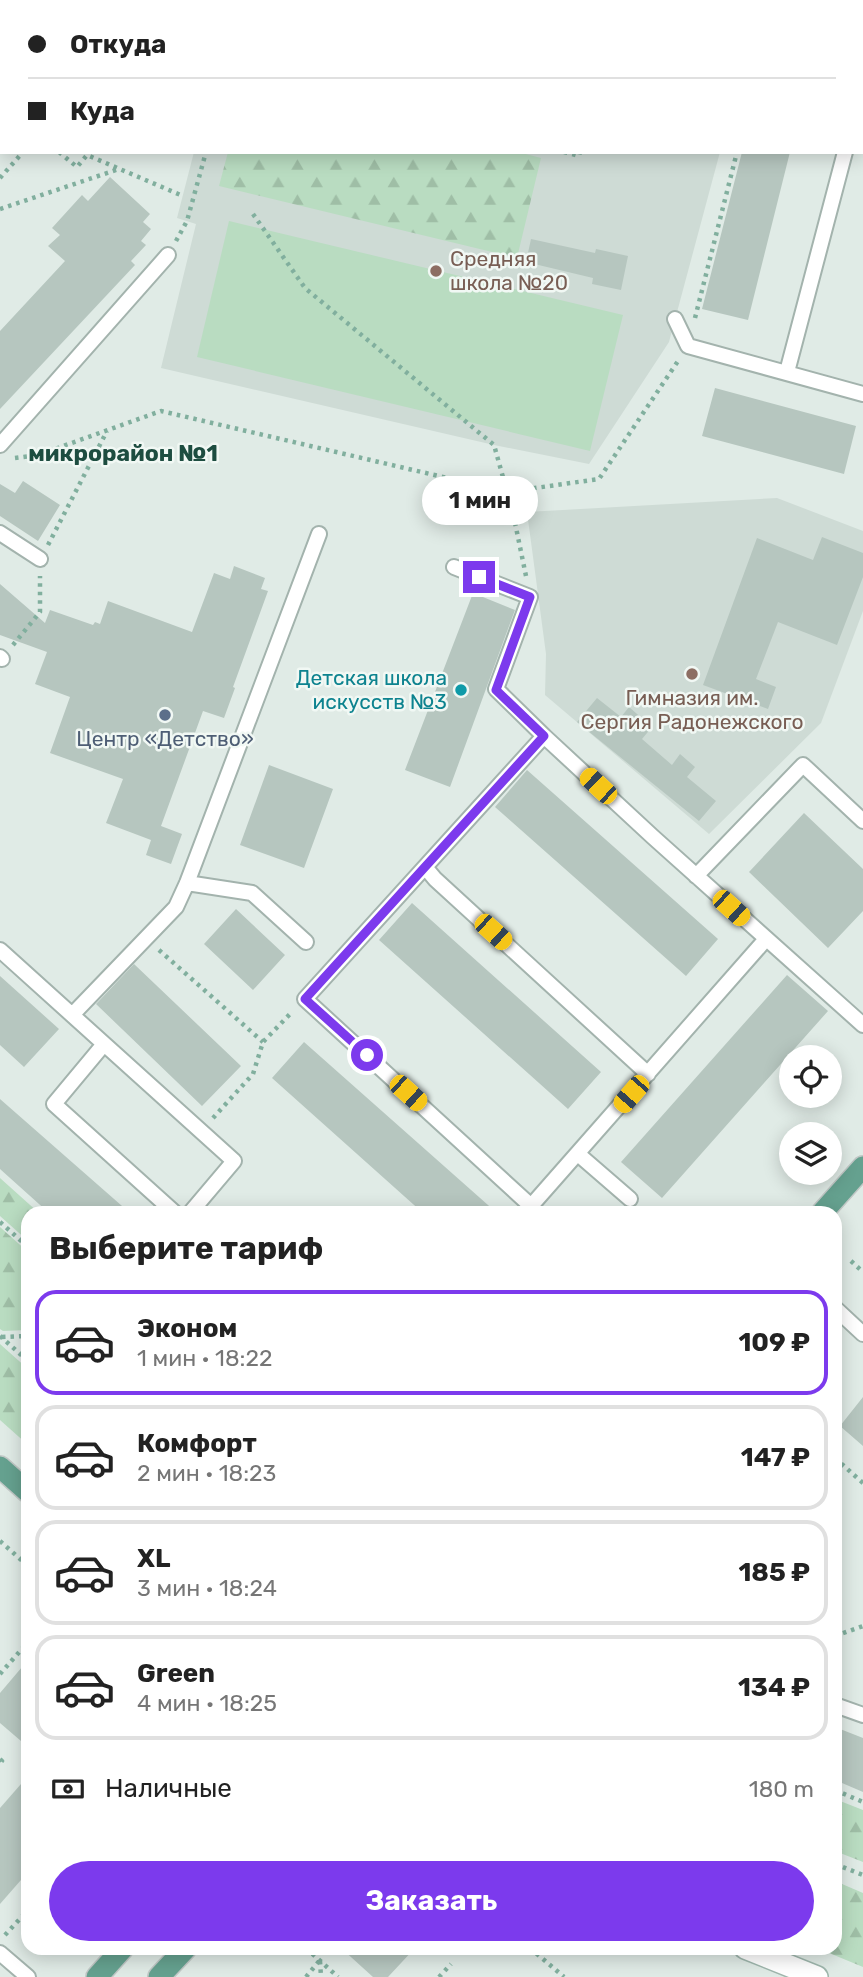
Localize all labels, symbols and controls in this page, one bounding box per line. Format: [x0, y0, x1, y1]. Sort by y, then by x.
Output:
text: Откуда [70, 29, 166, 60]
text: Куда [70, 96, 135, 127]
place label: Средняя школа №20 [450, 246, 568, 295]
marker: Средняя школа №20 [428, 263, 444, 279]
district label: микрорайон №1 [28, 439, 218, 467]
callout: 1 мин [421, 476, 537, 524]
text: 1 мин [449, 486, 511, 514]
route end [463, 561, 495, 593]
place label: Детская школа искусств №3 [296, 665, 447, 714]
marker: Гимназия им. Сергия Радонежского [684, 666, 700, 682]
marker: Детская школа искусств №3 [453, 682, 469, 698]
place label: Гимназия им. Сергия Радонежского [581, 685, 803, 734]
marker: Центр «Детство» [157, 707, 173, 723]
place label: Центр «Детство» [76, 726, 254, 751]
car [576, 764, 621, 808]
car [709, 886, 754, 930]
car [471, 910, 516, 954]
route start [351, 1039, 383, 1071]
map controls [779, 1045, 842, 1185]
button: locate [779, 1045, 842, 1108]
car [386, 1071, 431, 1115]
car [610, 1071, 653, 1117]
button: layers [779, 1122, 842, 1185]
text: Выберите тариф [49, 1229, 323, 1267]
icon: car [53, 1311, 116, 1374]
text: Эконом [137, 1313, 237, 1344]
text: 109 ₽ [738, 1327, 810, 1358]
text: 1 мин · 18:22 [137, 1344, 272, 1372]
icon: car [53, 1426, 116, 1489]
text: Комфорт [137, 1428, 257, 1459]
text: 147 ₽ [741, 1442, 810, 1473]
text: 2 мин · 18:23 [137, 1459, 276, 1487]
icon: car [53, 1541, 116, 1604]
text: XL [137, 1543, 170, 1574]
text: 185 ₽ [738, 1557, 810, 1588]
text: 3 мин · 18:24 [137, 1574, 277, 1602]
icon: car [53, 1656, 116, 1719]
text: Green [137, 1658, 215, 1689]
text: 134 ₽ [738, 1672, 810, 1703]
text: 4 мин · 18:25 [137, 1689, 277, 1717]
icon: cash [49, 1770, 87, 1808]
text: Наличные [105, 1773, 232, 1804]
text: 180 m [749, 1775, 814, 1803]
button: Заказать [49, 1861, 814, 1941]

